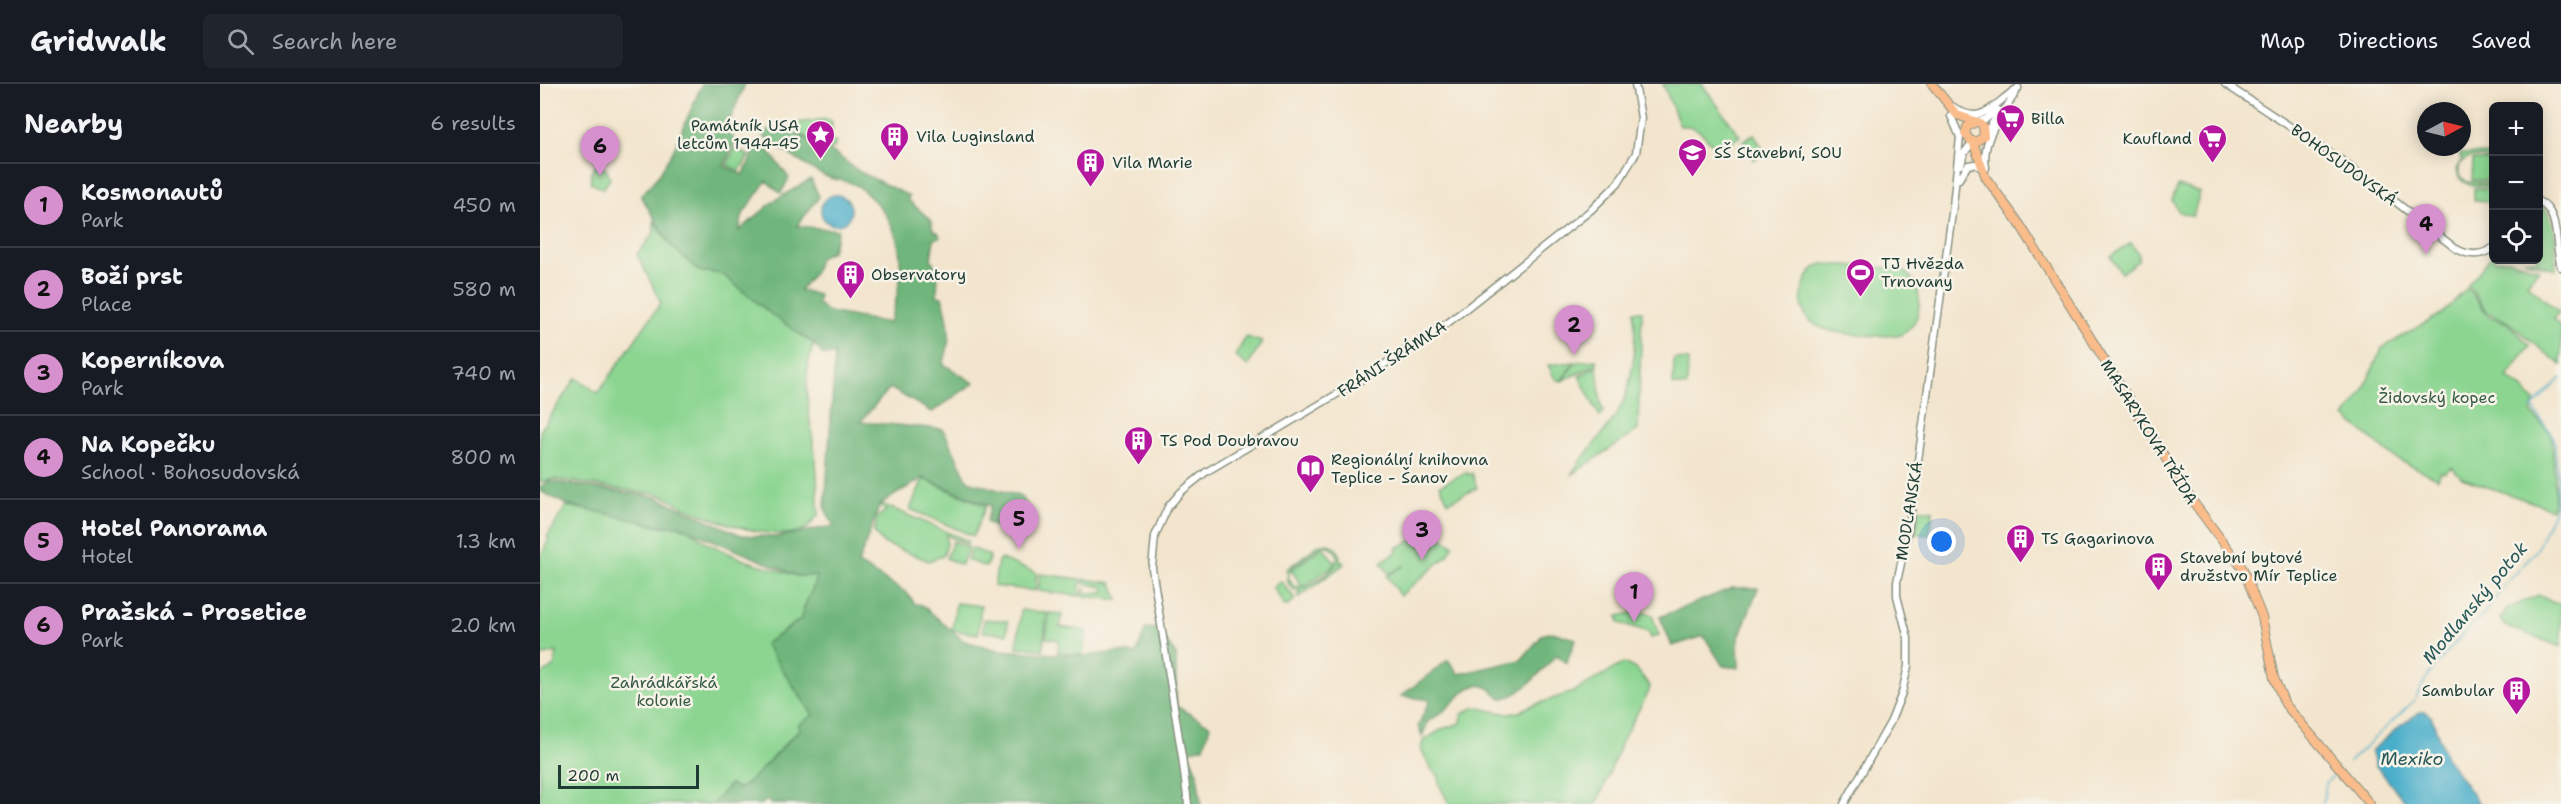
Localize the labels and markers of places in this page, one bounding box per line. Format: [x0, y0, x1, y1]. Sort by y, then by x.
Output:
supermarket icon: Billa [1994, 102, 2026, 144]
place label: Billa [2031, 108, 2064, 129]
place label: Památník USA letcům 1944-45 [677, 115, 799, 154]
place icon: Památník USA letcům 1944-45 [804, 118, 836, 160]
building icon: Vila Luginsland [879, 120, 911, 162]
supermarket icon: Kaufland [2197, 122, 2229, 164]
pin: 6 [580, 126, 620, 176]
place label: Vila Luginsland [916, 126, 1035, 147]
place label: Kaufland [2122, 128, 2192, 149]
school or university icon: SŠ Stavební, SOU [1677, 136, 1709, 178]
place label: SŠ Stavební, SOU [1714, 142, 1842, 163]
building icon: Vila Marie [1075, 146, 1107, 188]
place label: Vila Marie [1112, 152, 1193, 173]
pin: 4 [2406, 204, 2446, 254]
place label: TJ Hvězda Trnovany [1881, 253, 1964, 292]
sports icon: TJ Hvězda Trnovany [1844, 256, 1876, 298]
building icon: Observatory [834, 258, 866, 300]
place label: Observatory [871, 264, 966, 285]
pin: 2 [1554, 306, 1594, 355]
building icon: TS Pod Doubravou [1123, 424, 1155, 466]
place label: TS Pod Doubravou [1160, 430, 1299, 451]
place label: Regionální knihovna Teplice - Šanov [1331, 449, 1488, 488]
library icon: Regionální knihovna Teplice - Šanov [1294, 452, 1326, 494]
pin: 5 [1000, 500, 1038, 549]
pin: 3 [1402, 510, 1442, 560]
building icon: TS Gagarinova [2004, 522, 2036, 564]
place label: TS Gagarinova [2041, 528, 2154, 549]
place label: Stavební bytové družstvo Mír Teplice [2180, 547, 2338, 586]
building icon: Stavební bytové družstvo Mír Teplice [2143, 550, 2175, 592]
pin: 1 [1614, 572, 1654, 622]
building icon: Sambular [2500, 674, 2532, 716]
place label: Sambular [2422, 680, 2495, 701]

